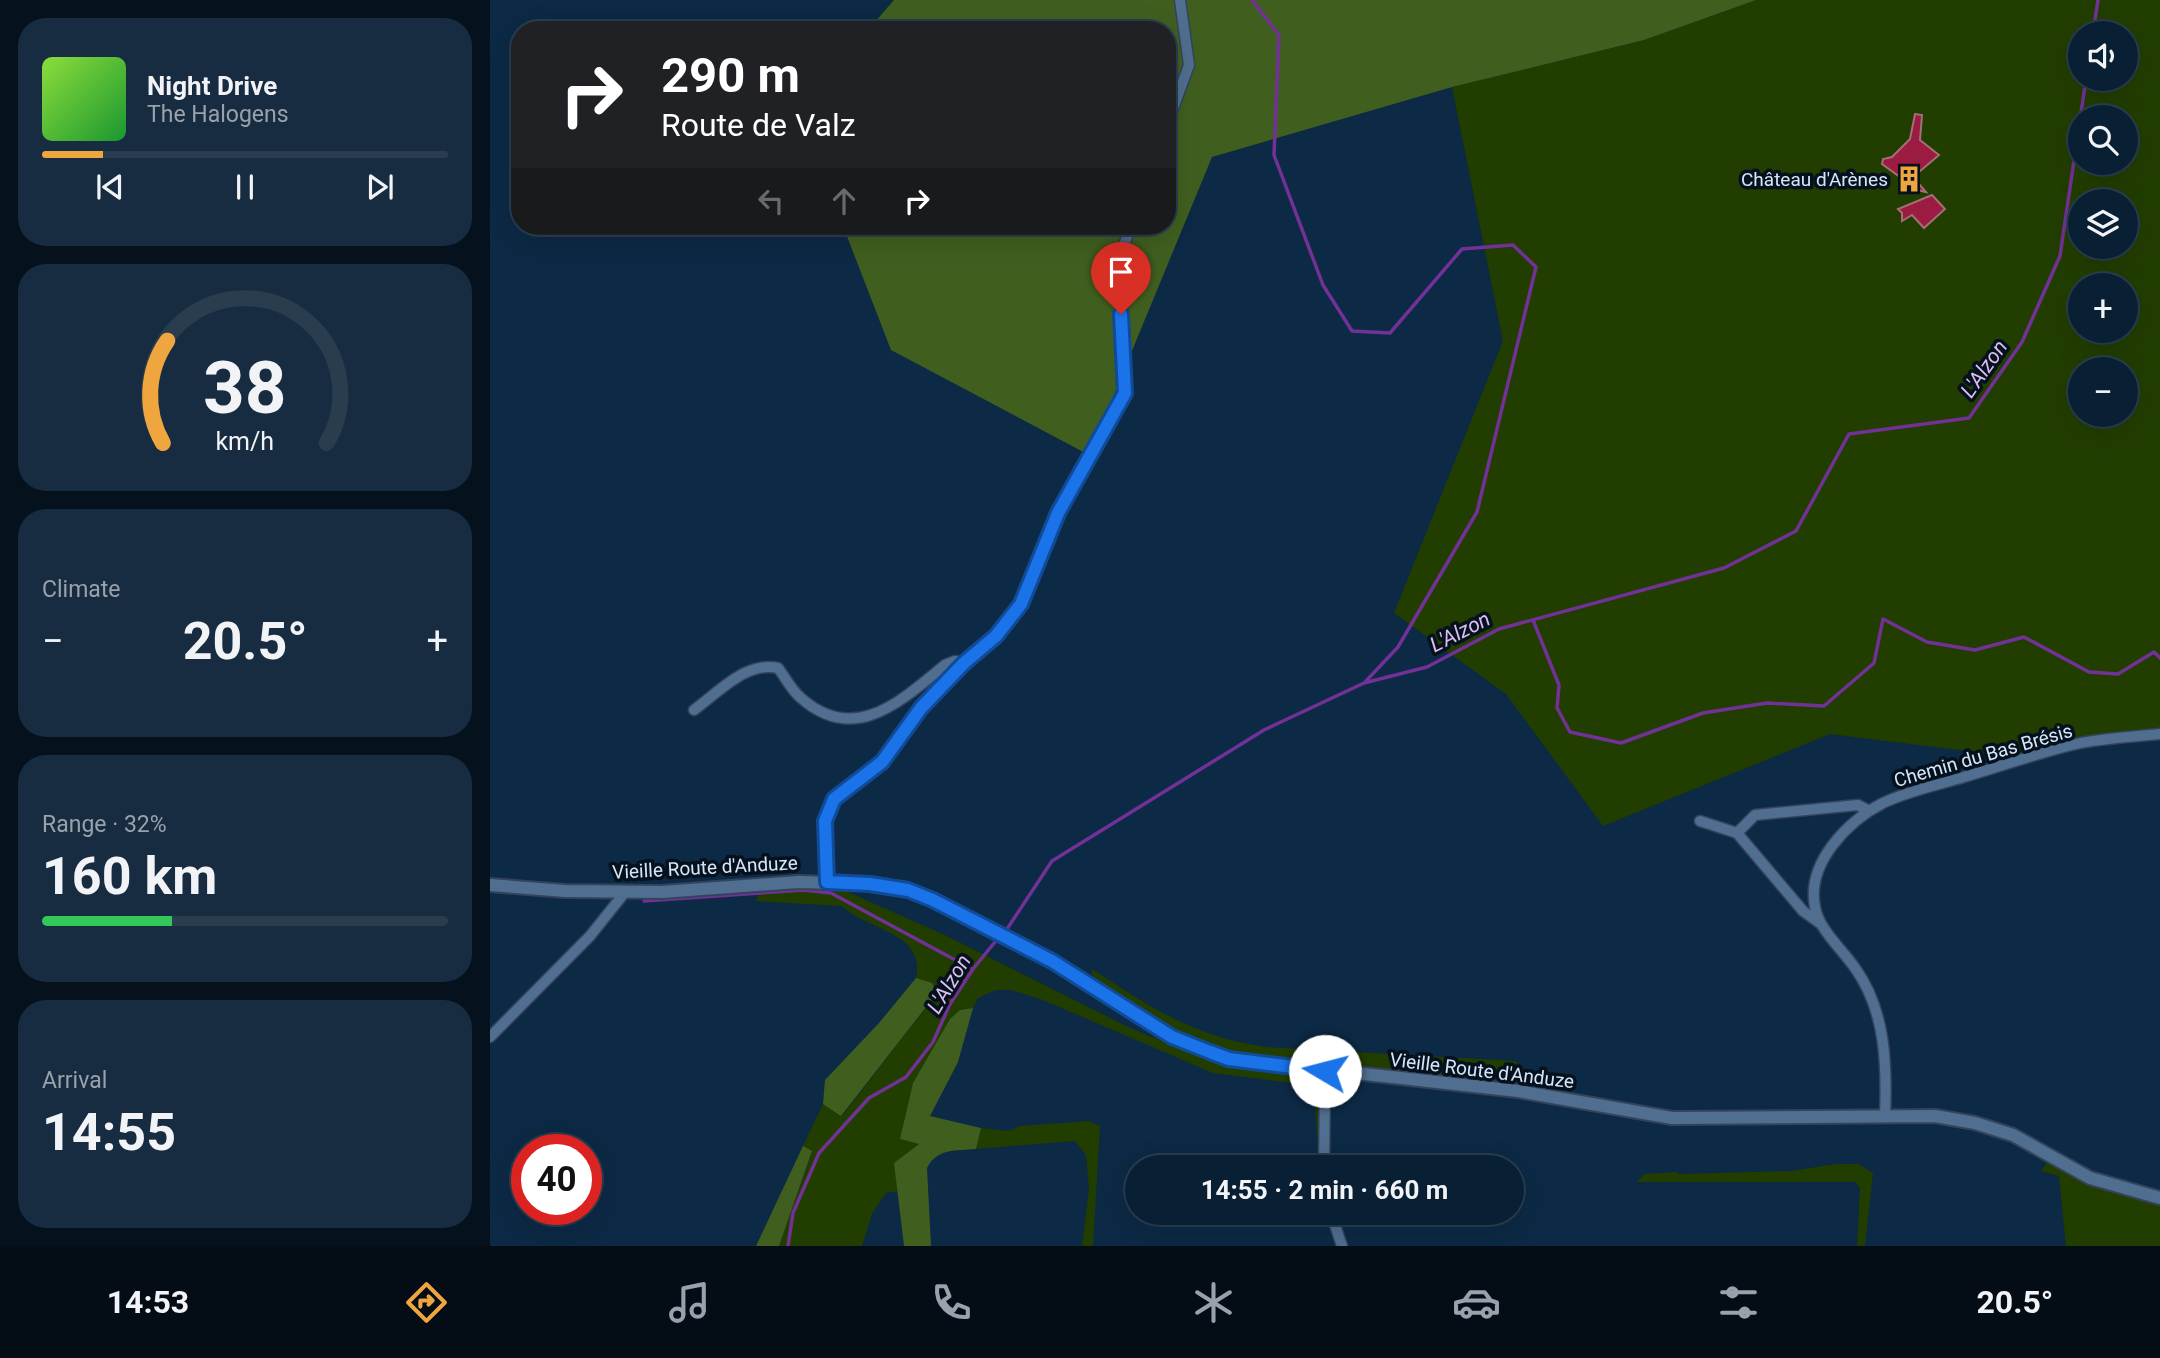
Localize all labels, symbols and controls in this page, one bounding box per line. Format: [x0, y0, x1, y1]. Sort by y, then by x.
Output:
map controls [2068, 21, 2138, 427]
button: sound [2068, 21, 2138, 91]
text: 290 m [661, 47, 800, 104]
icon: right [546, 49, 637, 140]
text: Night Drive [147, 71, 277, 101]
text: The Halogens [147, 101, 289, 128]
button: search [2068, 105, 2138, 175]
text: Route de Valz [661, 106, 856, 144]
building icon: Château d'Arènes [1894, 164, 1924, 194]
icon: previous [91, 168, 129, 206]
icon: pause [226, 168, 264, 206]
icon: next [361, 168, 399, 206]
place label: Château d'Arènes [1741, 168, 1888, 191]
icon: left [752, 182, 790, 220]
icon: ahead [825, 182, 863, 220]
icon: right [898, 182, 936, 220]
button: layers [2068, 189, 2138, 259]
pin [1091, 242, 1151, 314]
icon: arrive [1102, 253, 1140, 291]
button: + [2068, 273, 2138, 343]
water label: L'Alzon [1956, 336, 2012, 402]
text: 38 [203, 346, 287, 432]
button: − [2068, 357, 2138, 427]
text: km/h [216, 427, 274, 456]
text: Climate [42, 576, 121, 603]
water label: L'Alzon [1426, 607, 1494, 657]
text: 20.5° [183, 611, 308, 672]
text: − [42, 619, 64, 663]
text: + [426, 619, 448, 663]
street label: Chemin du Bas Brésis [1891, 719, 2075, 792]
text: Range · 32% [42, 811, 167, 838]
text: 160 km [42, 846, 217, 907]
street label: Vieille Route d'Anduze [612, 851, 798, 884]
water label: L'Alzon [922, 950, 976, 1018]
position arrow [1288, 1034, 1362, 1108]
street label: Vieille Route d'Anduze [1388, 1048, 1576, 1093]
text: Arrival [42, 1067, 107, 1094]
text: 14:55 [42, 1102, 176, 1163]
speed limit sign: 40 [511, 1134, 602, 1225]
text: 14:55 · 2 min · 660 m [1201, 1175, 1448, 1205]
icon: directions [402, 1278, 451, 1327]
icon: music [665, 1278, 714, 1327]
icon: phone [927, 1278, 976, 1327]
icon: climate [1189, 1278, 1238, 1327]
icon: car [1452, 1278, 1501, 1327]
icon: filters [1714, 1278, 1763, 1327]
text: 14:53 [107, 1283, 189, 1321]
text: 20.5° [1976, 1283, 2053, 1321]

